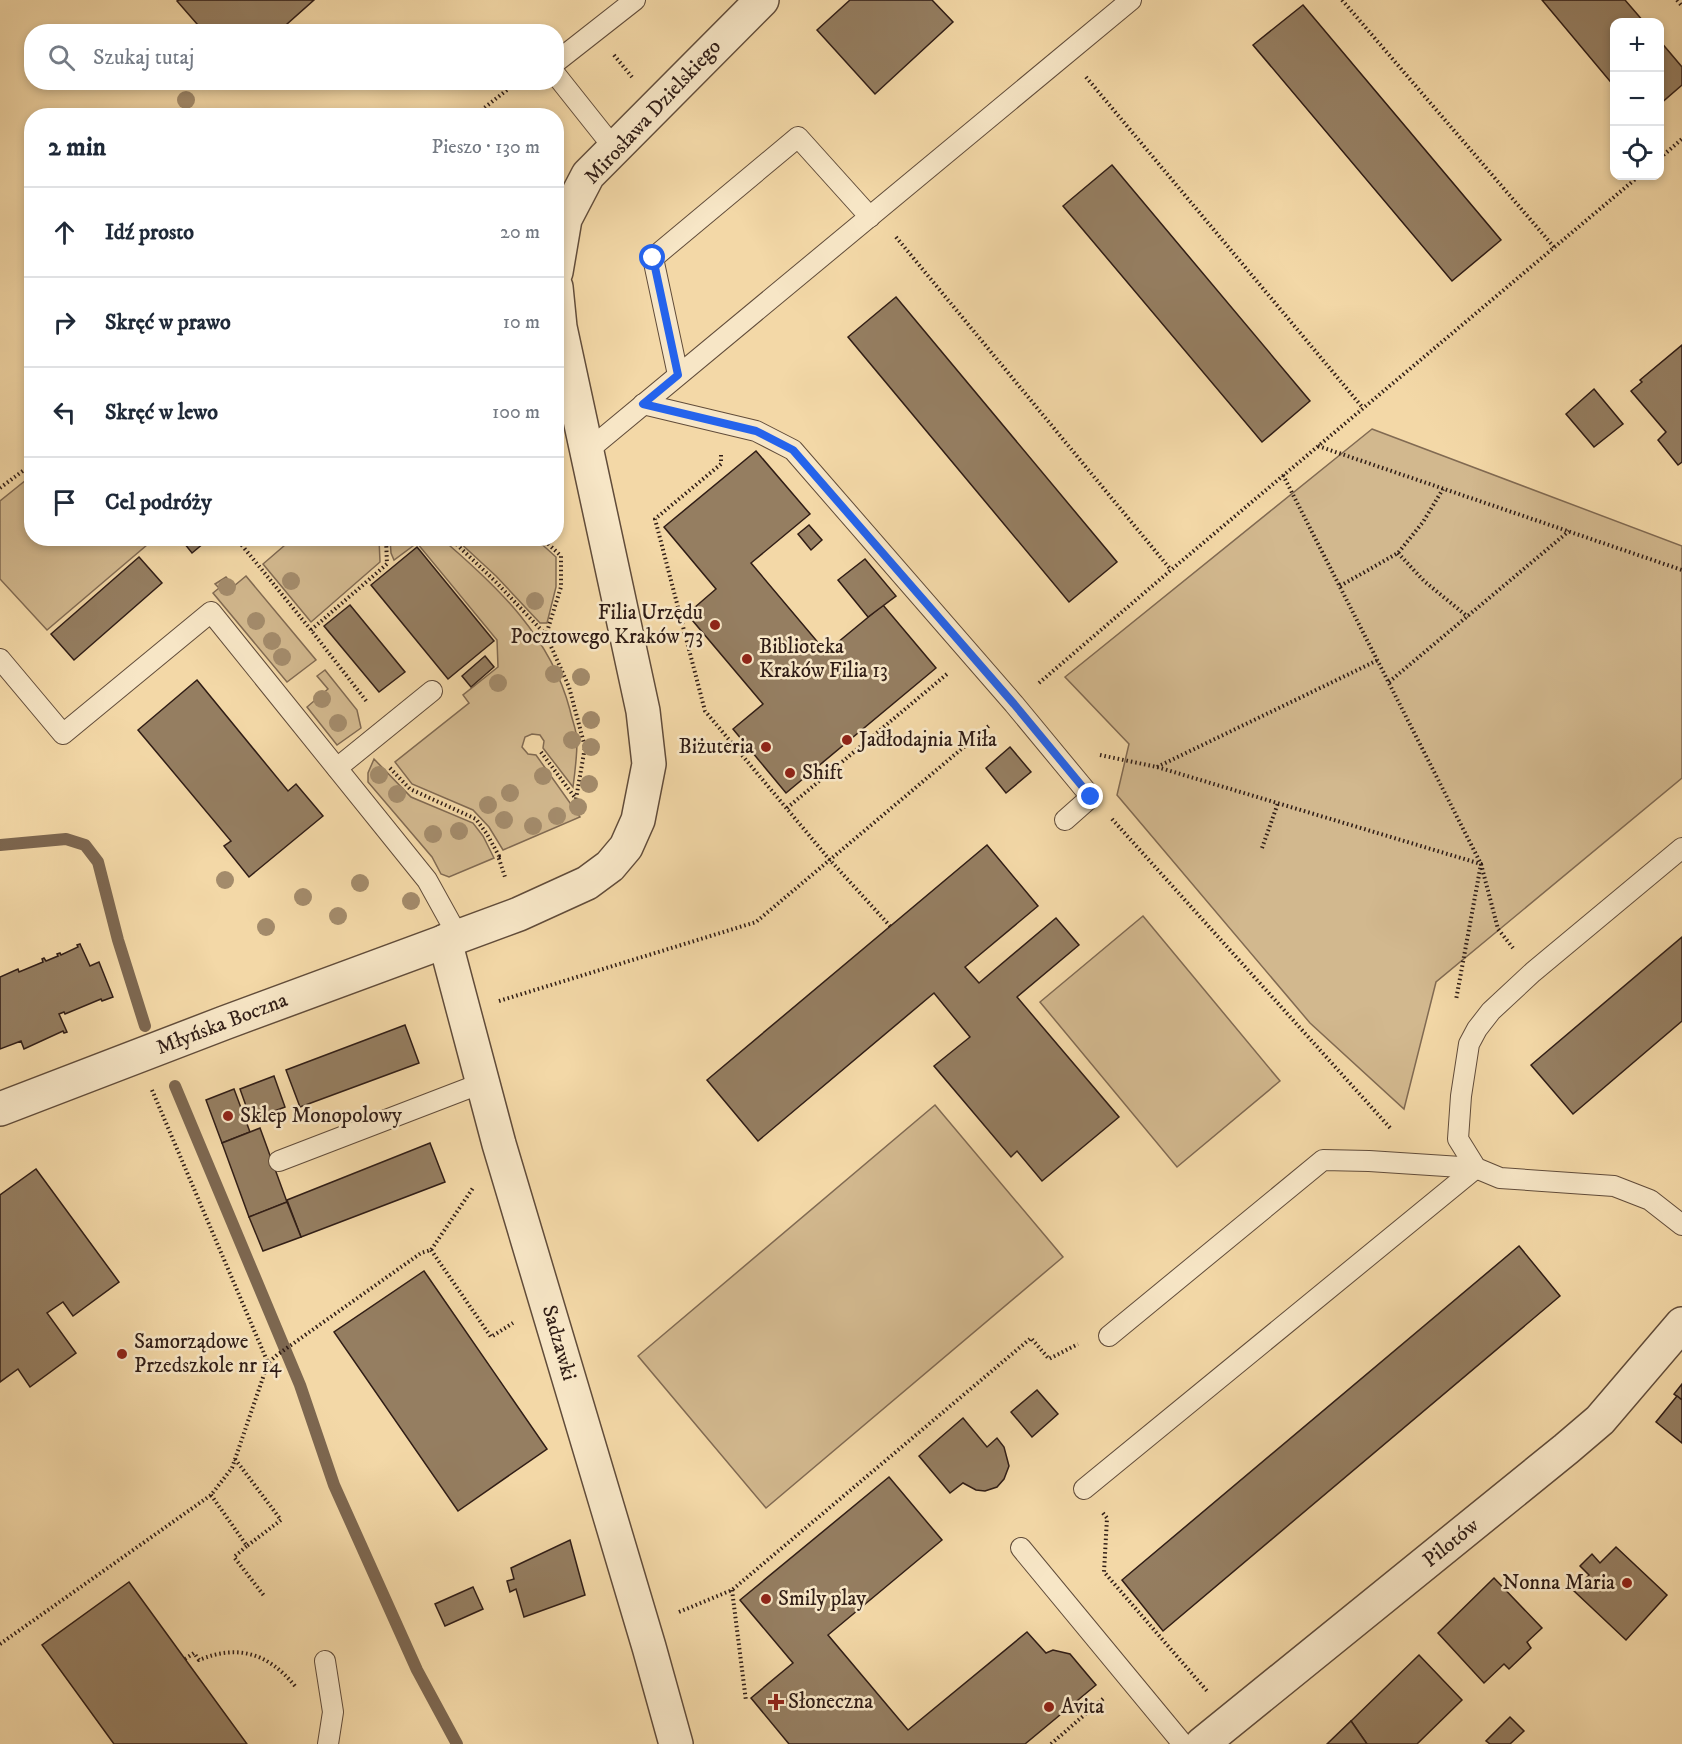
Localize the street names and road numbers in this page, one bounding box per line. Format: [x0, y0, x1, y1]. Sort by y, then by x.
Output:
street label: Mirosława Dzielskiego [579, 34, 727, 190]
street label: Młyńska Boczna [153, 987, 291, 1061]
street label: Sadzawki [536, 1302, 582, 1384]
street label: Pilotów [1418, 1512, 1485, 1573]

